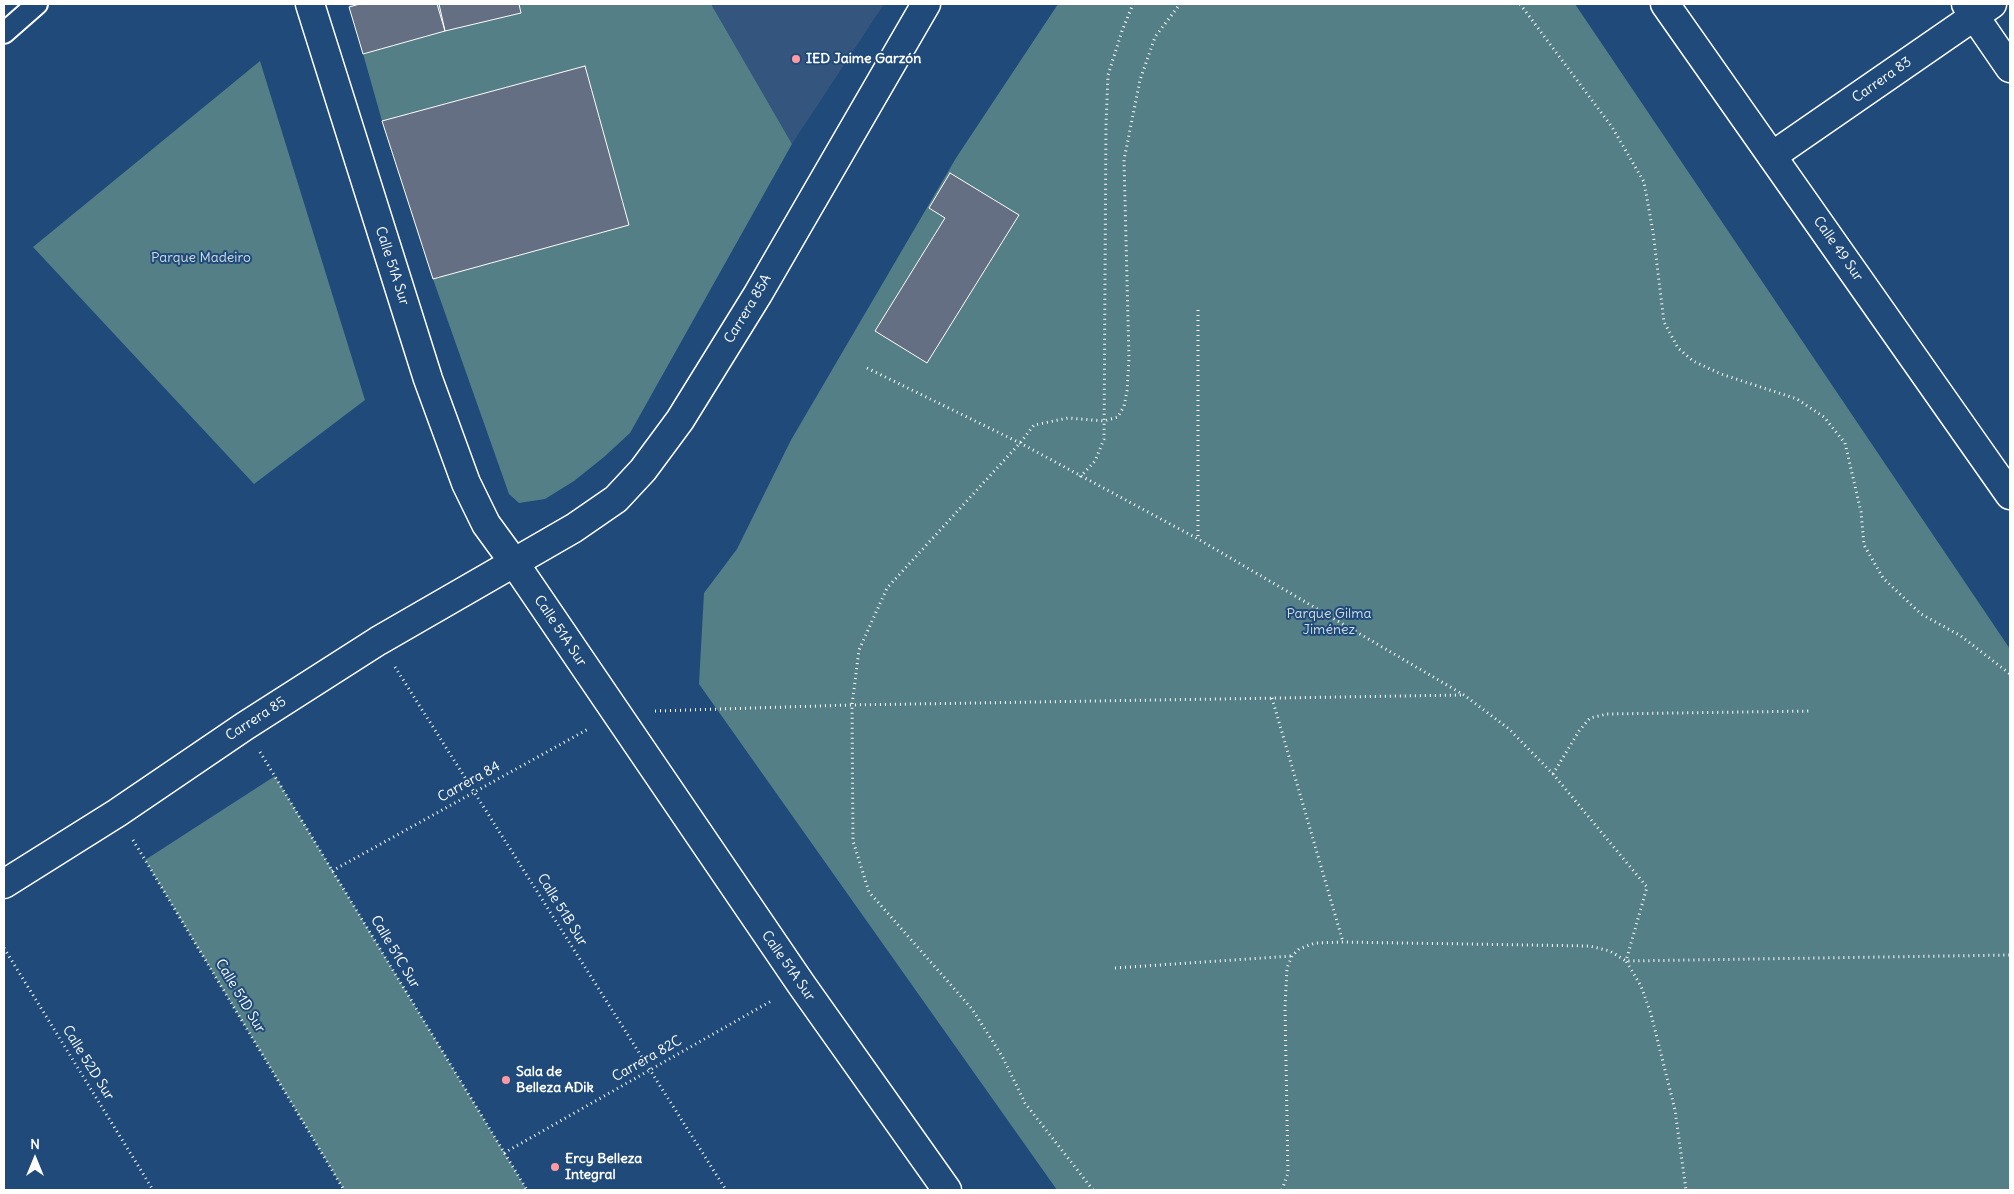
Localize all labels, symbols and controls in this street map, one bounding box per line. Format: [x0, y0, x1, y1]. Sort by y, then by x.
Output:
place label: IED Jaime Garzón [806, 51, 921, 67]
marker: IED Jaime Garzón [790, 53, 802, 65]
street label: Carrera 83 [1849, 53, 1915, 107]
street label: Calle 49 Sur [1809, 213, 1867, 285]
street label: Calle 51A Sur [371, 224, 413, 308]
park label: Parque Madeiro [151, 250, 251, 266]
street label: Carrera 85A [721, 271, 775, 347]
street label: Calle 51A Sur [530, 592, 590, 670]
park label: Parque Gilma Jiménez [1286, 606, 1372, 638]
street label: Carrera 85 [223, 693, 289, 745]
street label: Carrera 84 [435, 758, 503, 806]
street label: Calle 51B Sur [533, 871, 591, 949]
street label: Calle 51C Sur [367, 913, 423, 991]
street label: Calle 51A Sur [758, 928, 818, 1004]
street label: Calle 51D Sur [211, 956, 269, 1036]
street label: Calle 52D Sur [58, 1023, 118, 1103]
street label: Carrera 82C [609, 1032, 685, 1086]
place label: Sala de Belleza ADik [516, 1064, 594, 1096]
marker: Sala de Belleza ADik [500, 1074, 512, 1086]
north arrow [10, 1134, 60, 1184]
text: N [30, 1135, 40, 1153]
place label: Ercy Belleza Integral [565, 1151, 642, 1184]
marker: Ercy Belleza Integral [549, 1161, 561, 1173]

